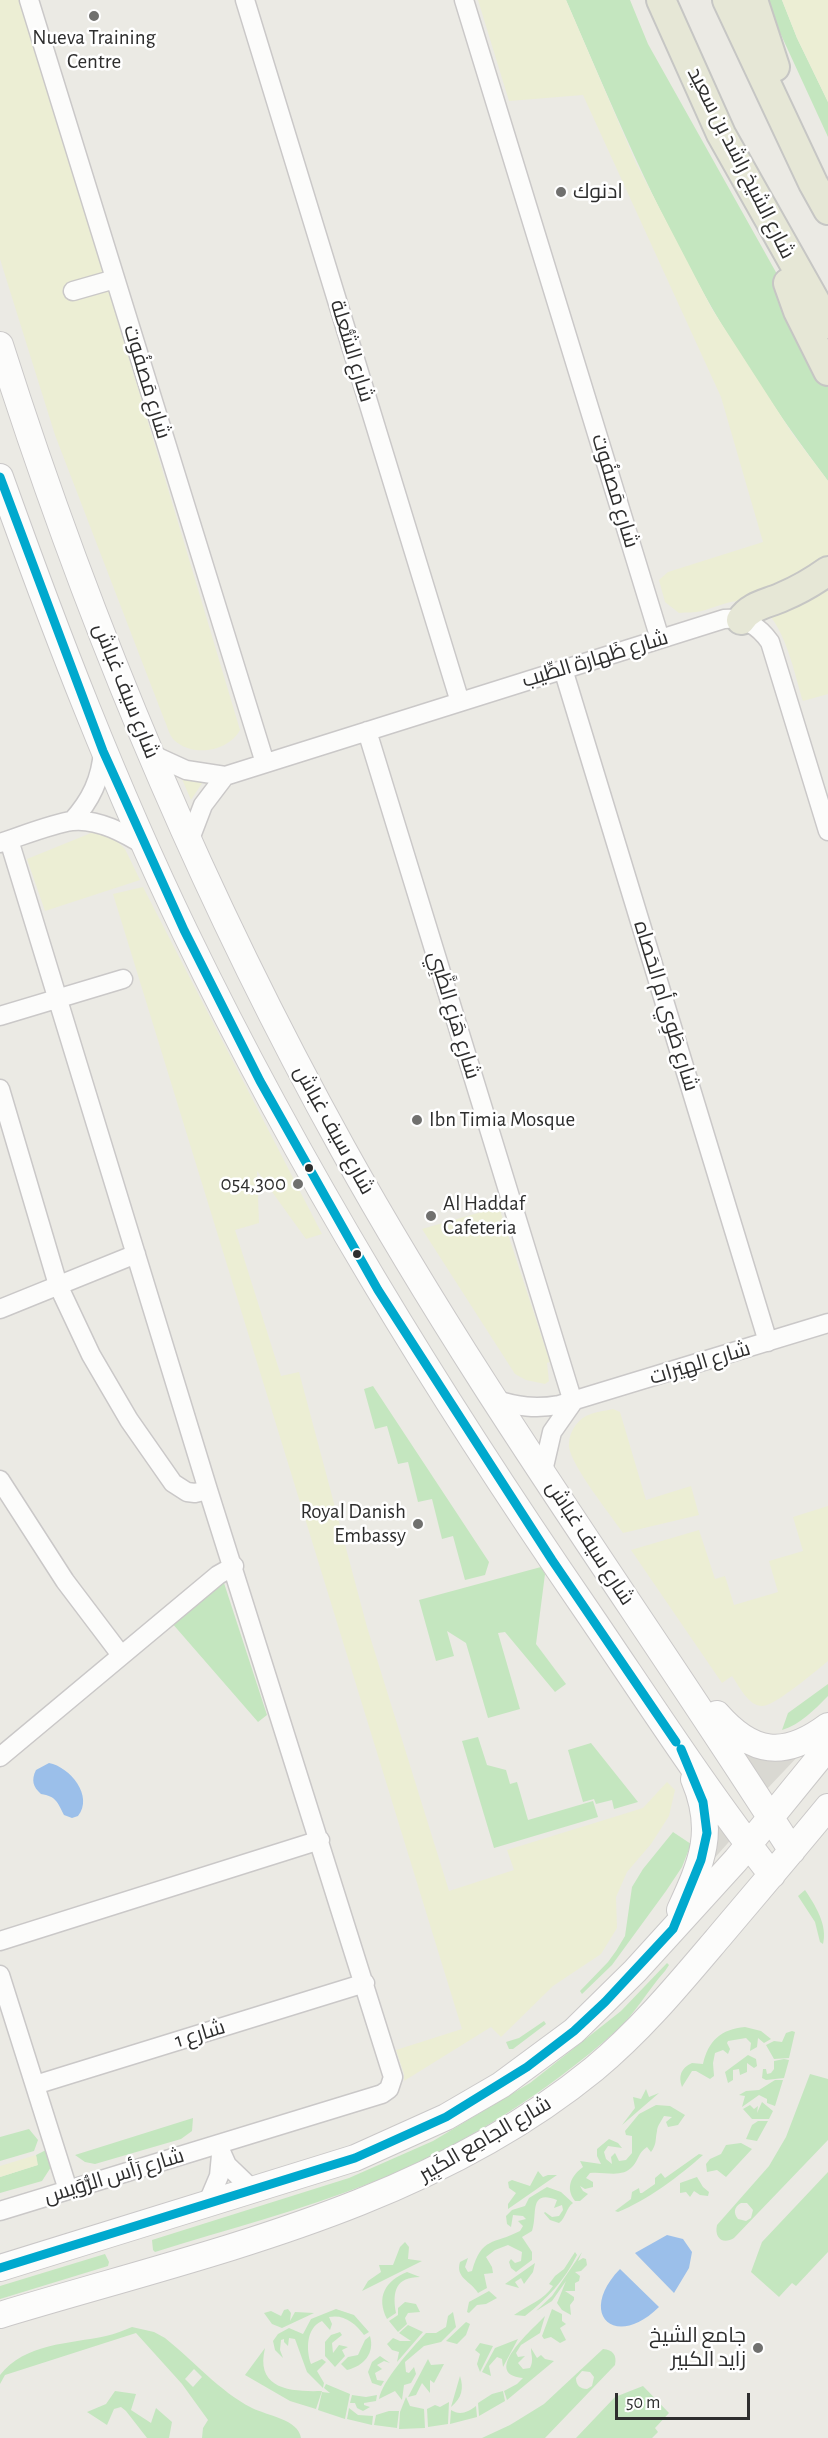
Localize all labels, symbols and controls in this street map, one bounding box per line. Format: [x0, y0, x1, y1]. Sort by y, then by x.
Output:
marker: Nueva Training Centre [87, 9, 101, 23]
place label: Nueva Training Centre [32, 25, 156, 75]
street label: شارع الشيخ راشد بن سعيد [682, 63, 800, 263]
place label: ادنوك [573, 179, 623, 205]
marker: ادنوك [554, 185, 568, 199]
street label: شارع الشُّعلة [325, 297, 379, 405]
street label: شارع مَصفُوت [118, 322, 176, 442]
street label: شارع مَصفُوت [586, 431, 644, 551]
street label: شارع سيف غباش [87, 620, 165, 762]
street label: شارع ظَهارة الطِّيب [519, 625, 671, 693]
street label: شارع طَوِي أم الحَصاه [628, 918, 704, 1094]
street label: شارع هَزع الظَّبِي [423, 948, 485, 1082]
street label: شارع سيف غباش [288, 1061, 380, 1199]
place label: Ibn Timia Mosque [429, 1107, 575, 1133]
marker: Ibn Timia Mosque [410, 1113, 424, 1127]
unlabelled marker [303, 1162, 315, 1174]
place label: 054,300 [220, 1171, 286, 1197]
marker: 054,300 [291, 1177, 305, 1191]
place label: Al Haddaf Cafeteria [443, 1191, 525, 1241]
marker: Al Haddaf Cafeteria [424, 1209, 438, 1223]
unlabelled marker [351, 1248, 363, 1260]
street label: شارع الهِيَرات [647, 1336, 753, 1390]
street label: شارع سيف غباش [540, 1476, 640, 1610]
place label: Royal Danish Embassy [300, 1499, 406, 1549]
marker: Royal Danish Embassy [411, 1517, 425, 1531]
street label: شارع 1 [172, 2014, 228, 2054]
street label: شارع الجامِع الكَبِير [414, 2091, 556, 2187]
street label: شارع رَأس الرُّوَيس [41, 2143, 187, 2209]
place label: جامع الشيخ زايد الكبير [649, 2323, 746, 2373]
marker: جامع الشيخ زايد الكبير [751, 2341, 765, 2355]
scale bar [618, 2381, 753, 2419]
text: 50 m [626, 2394, 660, 2412]

